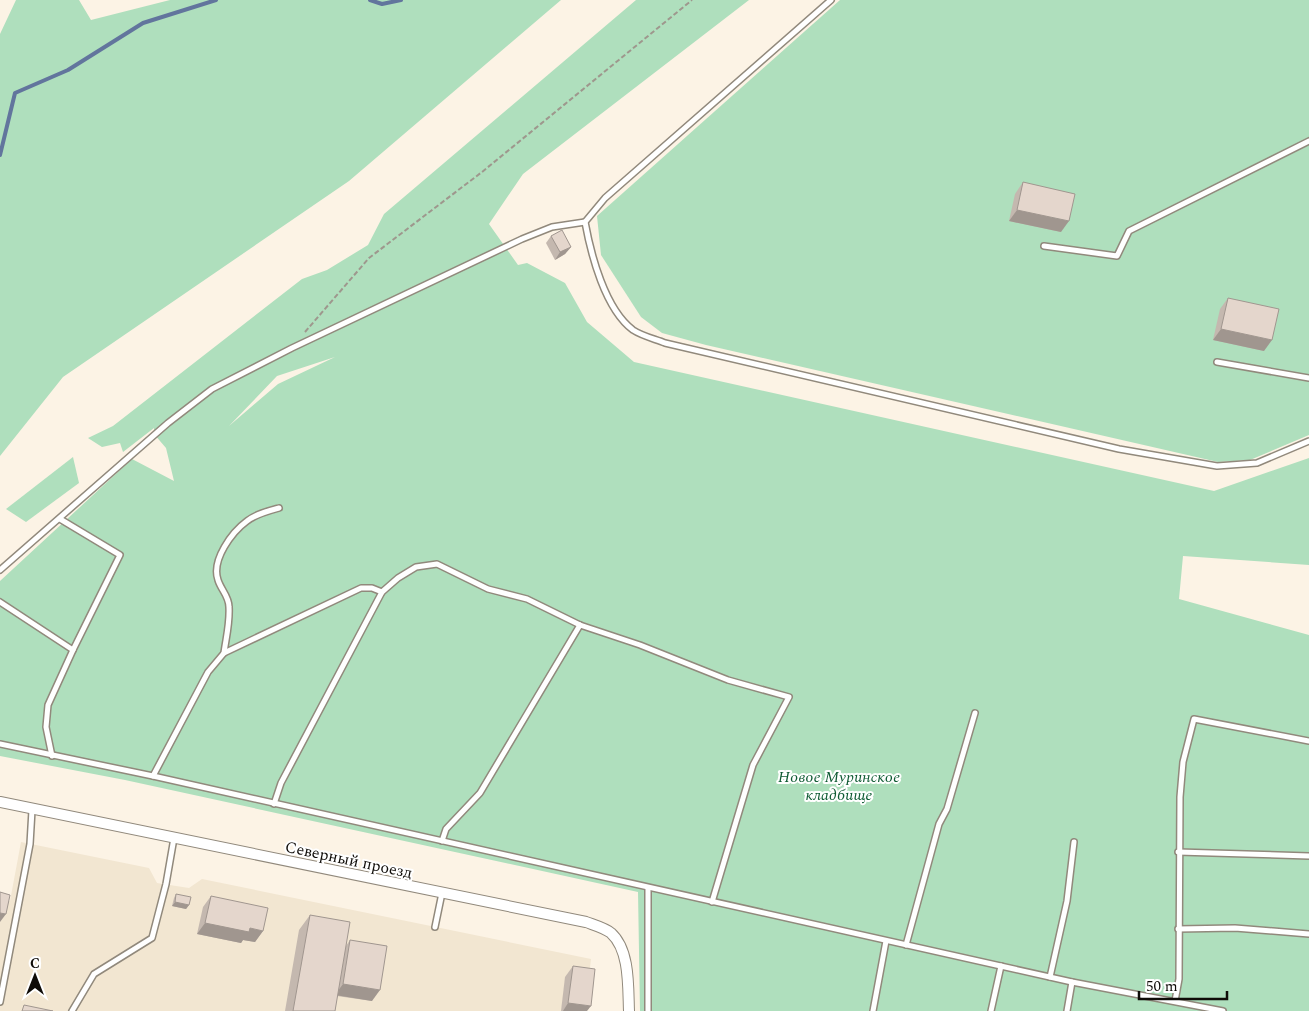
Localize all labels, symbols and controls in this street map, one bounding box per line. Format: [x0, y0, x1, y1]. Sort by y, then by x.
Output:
park label: Новое Муринское кладбище [778, 765, 900, 807]
street label: Северный проезд [283, 835, 415, 885]
north arrow [10, 951, 60, 1001]
text: С [30, 953, 40, 974]
scale bar [1139, 968, 1226, 1000]
text: 50 m [1146, 975, 1178, 998]

